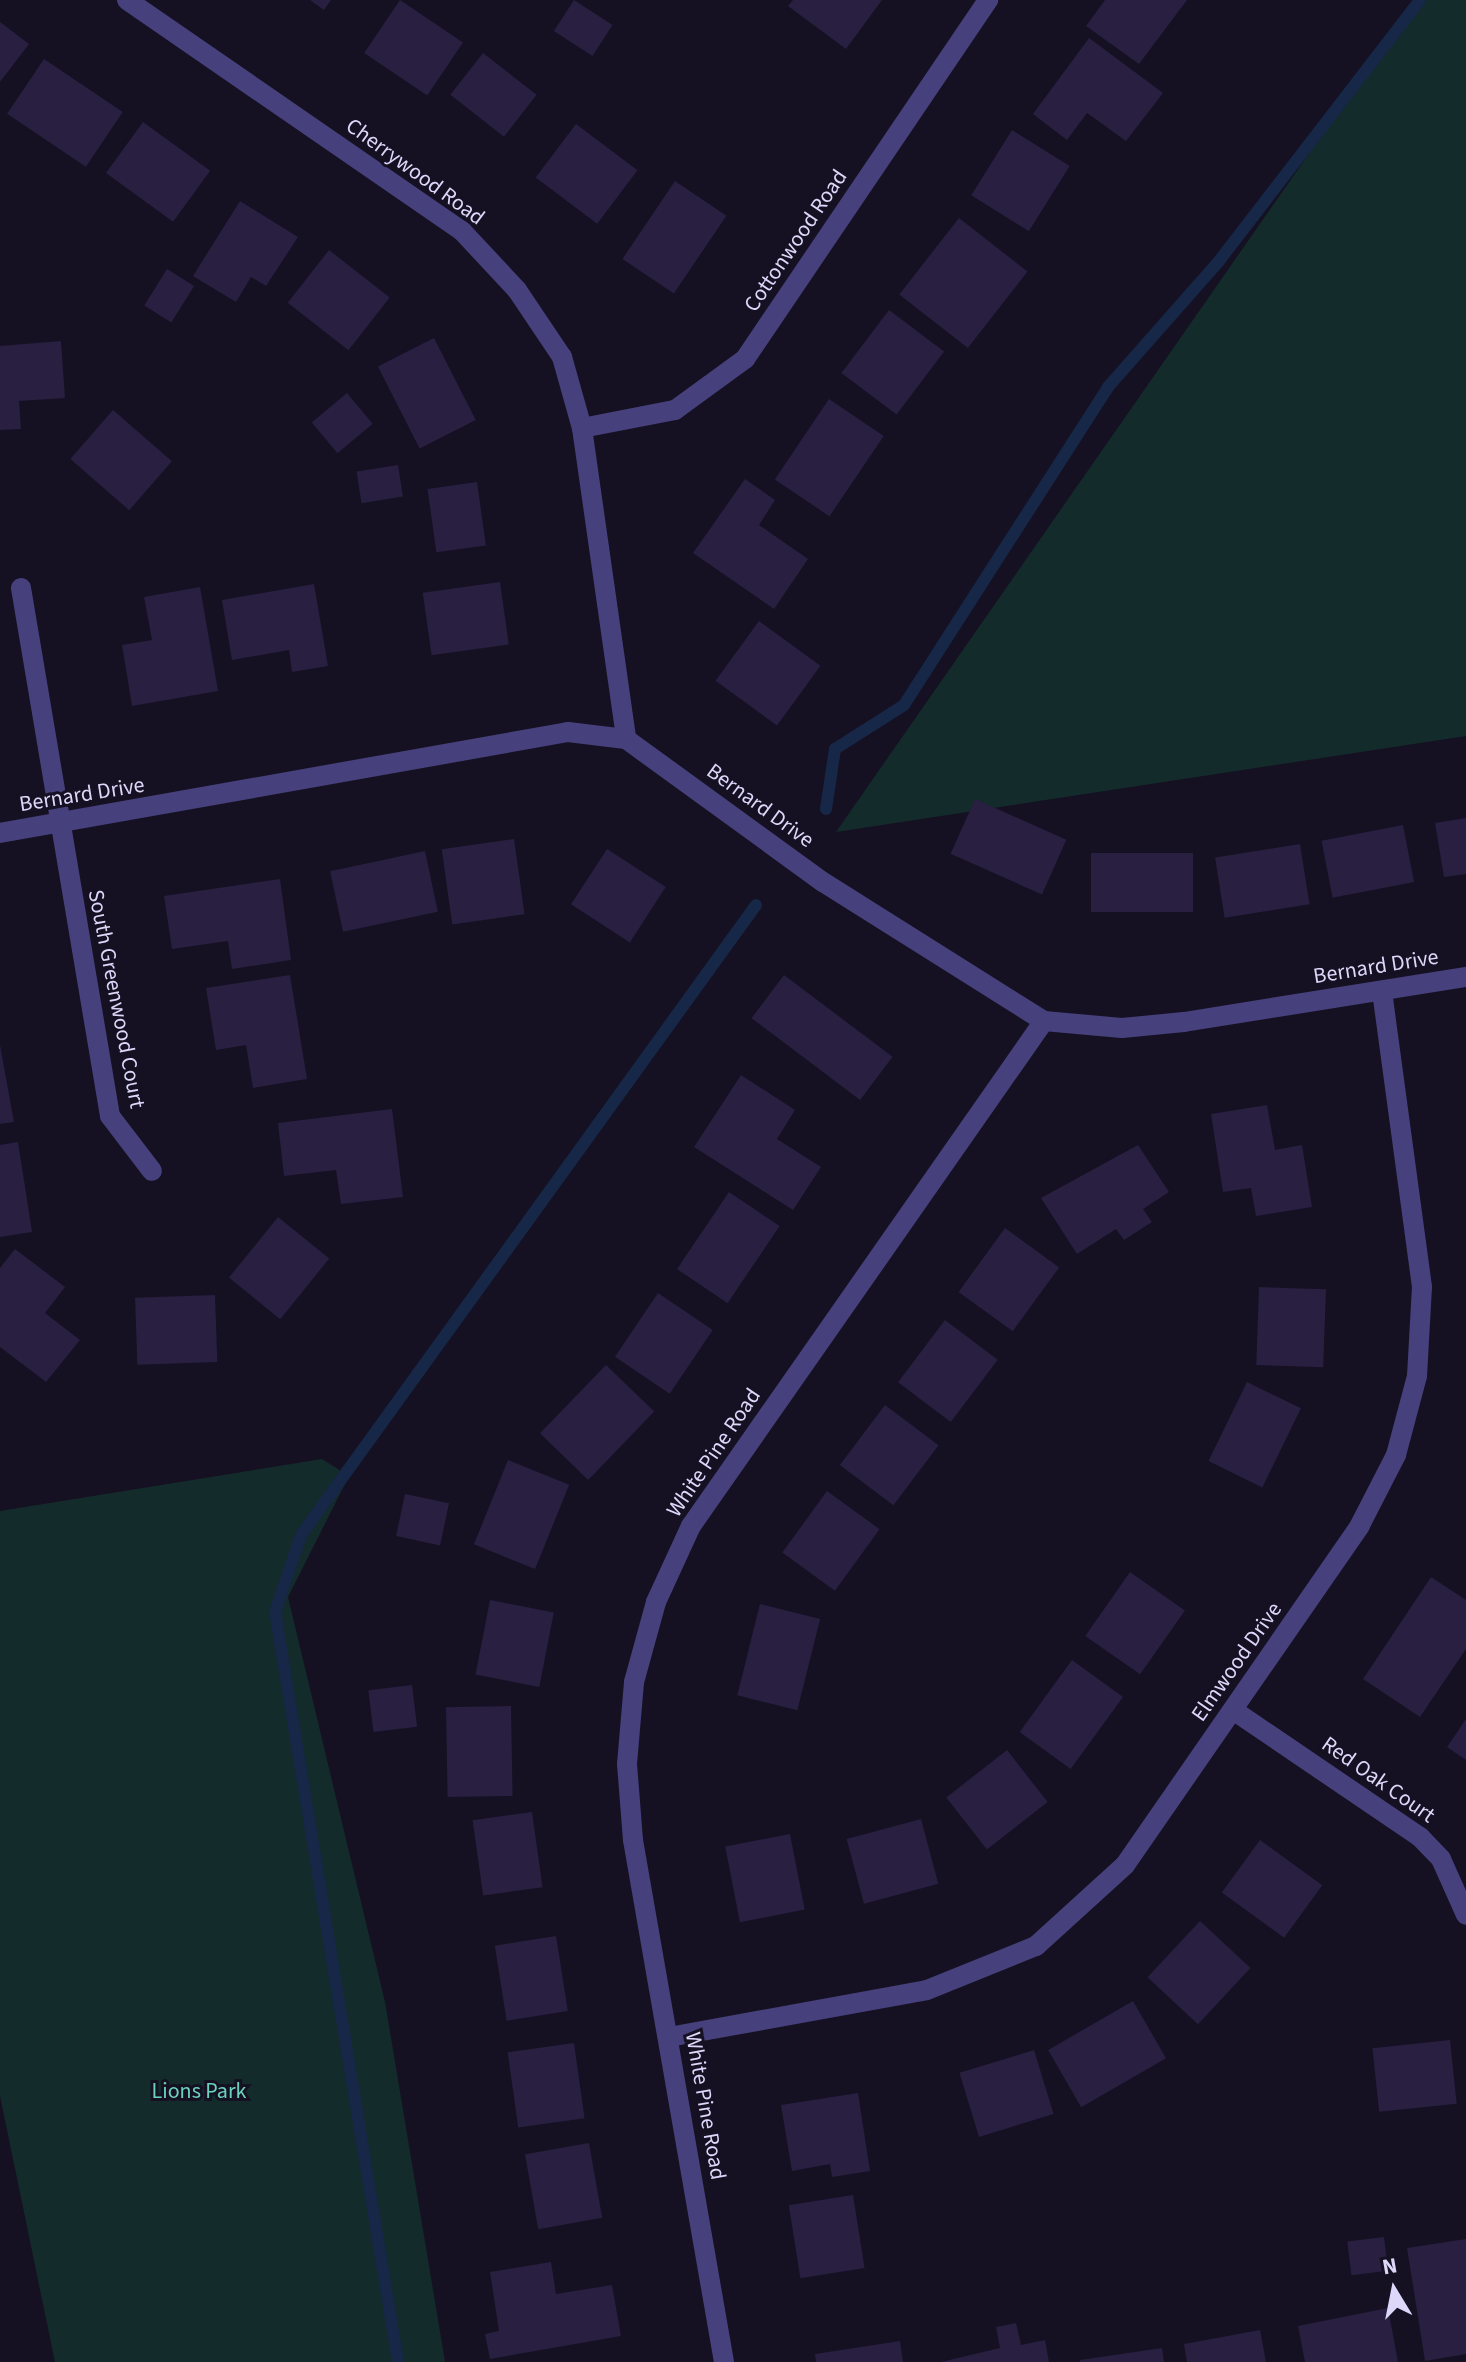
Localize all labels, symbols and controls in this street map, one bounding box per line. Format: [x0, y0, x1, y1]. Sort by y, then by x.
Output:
street label: Cherrywood Road [341, 113, 489, 231]
street label: Cottonwood Road [739, 165, 853, 317]
street label: Bernard Drive [701, 758, 819, 854]
street label: Bernard Drive [18, 772, 146, 818]
street label: South Greenwood Court [82, 888, 150, 1110]
street label: Bernard Drive [1312, 944, 1440, 990]
street label: White Pine Road [661, 1384, 767, 1522]
street label: Elmwood Drive [1186, 1597, 1288, 1727]
street label: Red Oak Court [1316, 1731, 1440, 1829]
street label: White Pine Road [679, 2030, 731, 2182]
park label: Lions Park [152, 2079, 246, 2105]
text: N [1380, 2249, 1400, 2283]
north arrow [1354, 2250, 1434, 2330]

